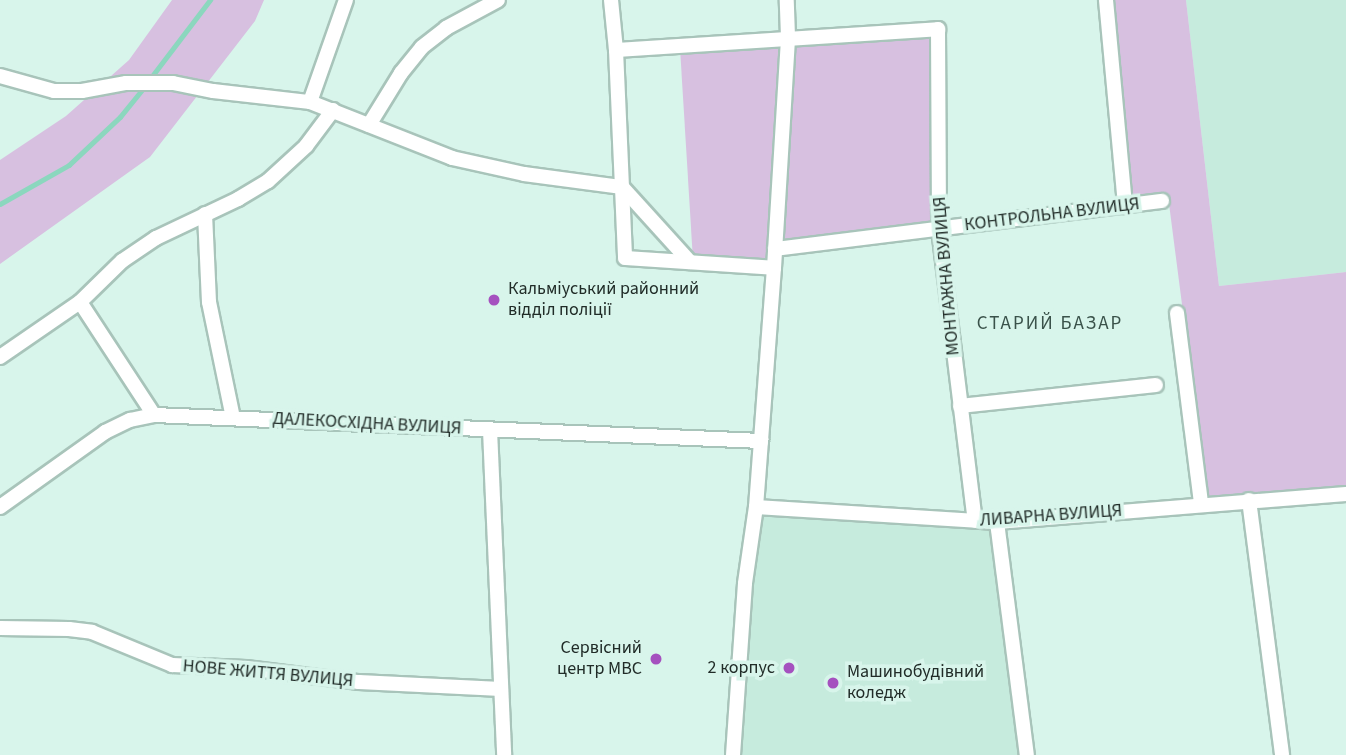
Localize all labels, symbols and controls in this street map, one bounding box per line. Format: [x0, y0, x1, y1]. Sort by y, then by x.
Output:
street label: КОНТРОЛЬНА ВУЛИЦЯ [963, 194, 1141, 236]
street label: МОНТАЖНА ВУЛИЦЯ [929, 196, 965, 356]
place label: Кальміуський районний відділ поліції [508, 279, 699, 322]
marker: Кальміуський районний відділ поліції [486, 292, 502, 308]
district label: СТАРИЙ БАЗАР [978, 313, 1122, 335]
street label: ДАЛЕКОСХІДНА ВУЛИЦЯ [272, 408, 462, 440]
street label: ЛИВАРНА ВУЛИЦЯ [979, 500, 1123, 532]
place label: Сервісний центр МВС [557, 638, 642, 680]
marker: Сервісний центр МВС [648, 651, 664, 667]
street label: НОВЕ ЖИТТЯ ВУЛИЦЯ [182, 656, 354, 692]
place label: 2 корпус [708, 657, 775, 679]
marker: 2 корпус [781, 660, 797, 676]
place label: Машинобудівний коледж [847, 662, 984, 704]
marker: Машинобудівний коледж [825, 675, 841, 691]

